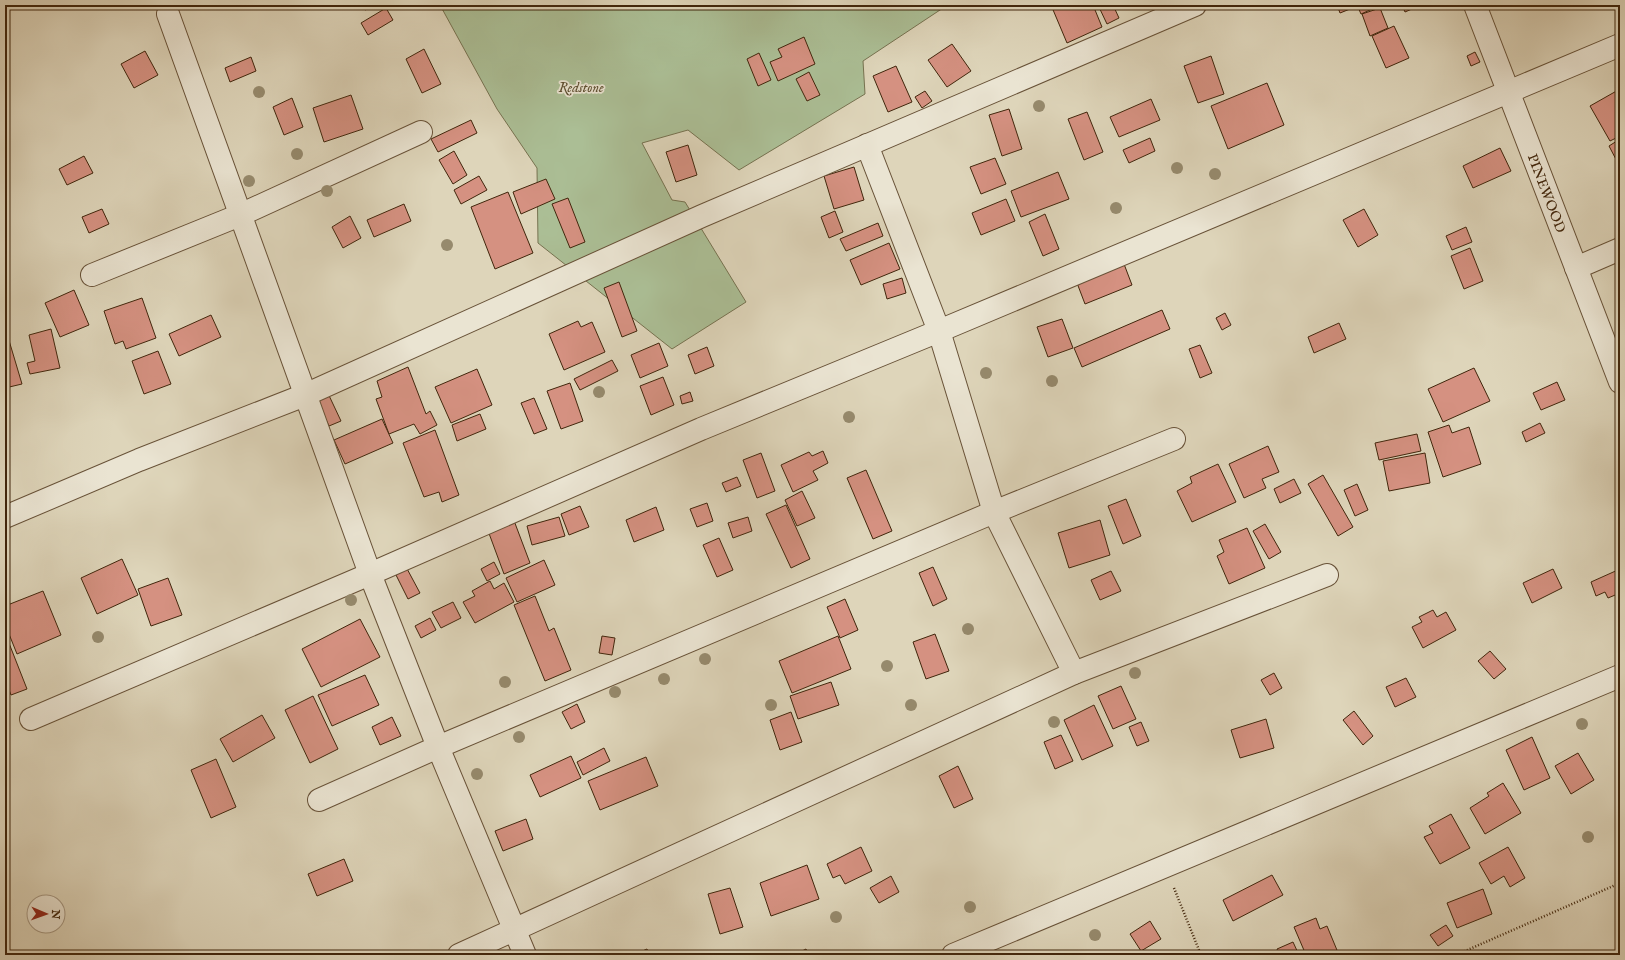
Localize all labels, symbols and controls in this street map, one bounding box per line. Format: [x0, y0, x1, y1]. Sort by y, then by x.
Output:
park label: Redstone [558, 79, 604, 97]
street label: PINEWOOD [1523, 151, 1569, 235]
north arrow [26, 894, 66, 934]
text: N [48, 908, 62, 920]

